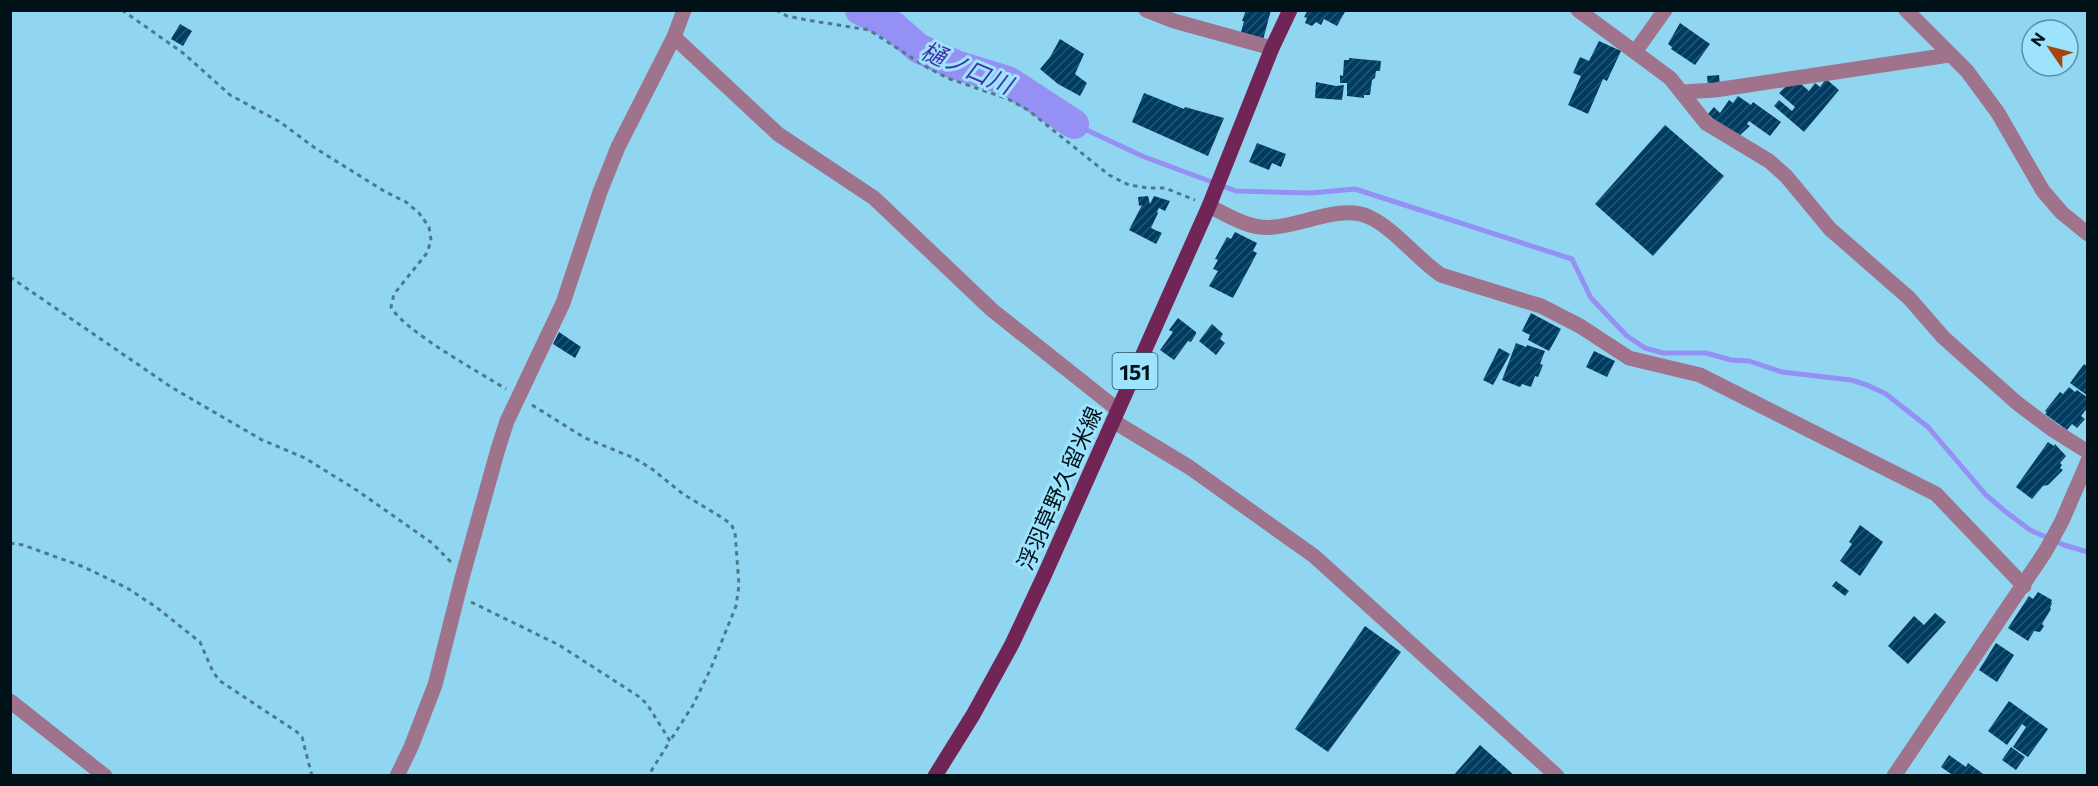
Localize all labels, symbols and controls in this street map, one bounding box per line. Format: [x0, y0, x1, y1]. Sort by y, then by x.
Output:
north arrow [2020, 18, 2080, 78]
text: N [2026, 29, 2049, 49]
water label: 樋ノ口川 [917, 35, 1020, 100]
road number: 151 [1112, 353, 1158, 389]
street label: 浮羽草野久留米線 [1011, 402, 1107, 574]

